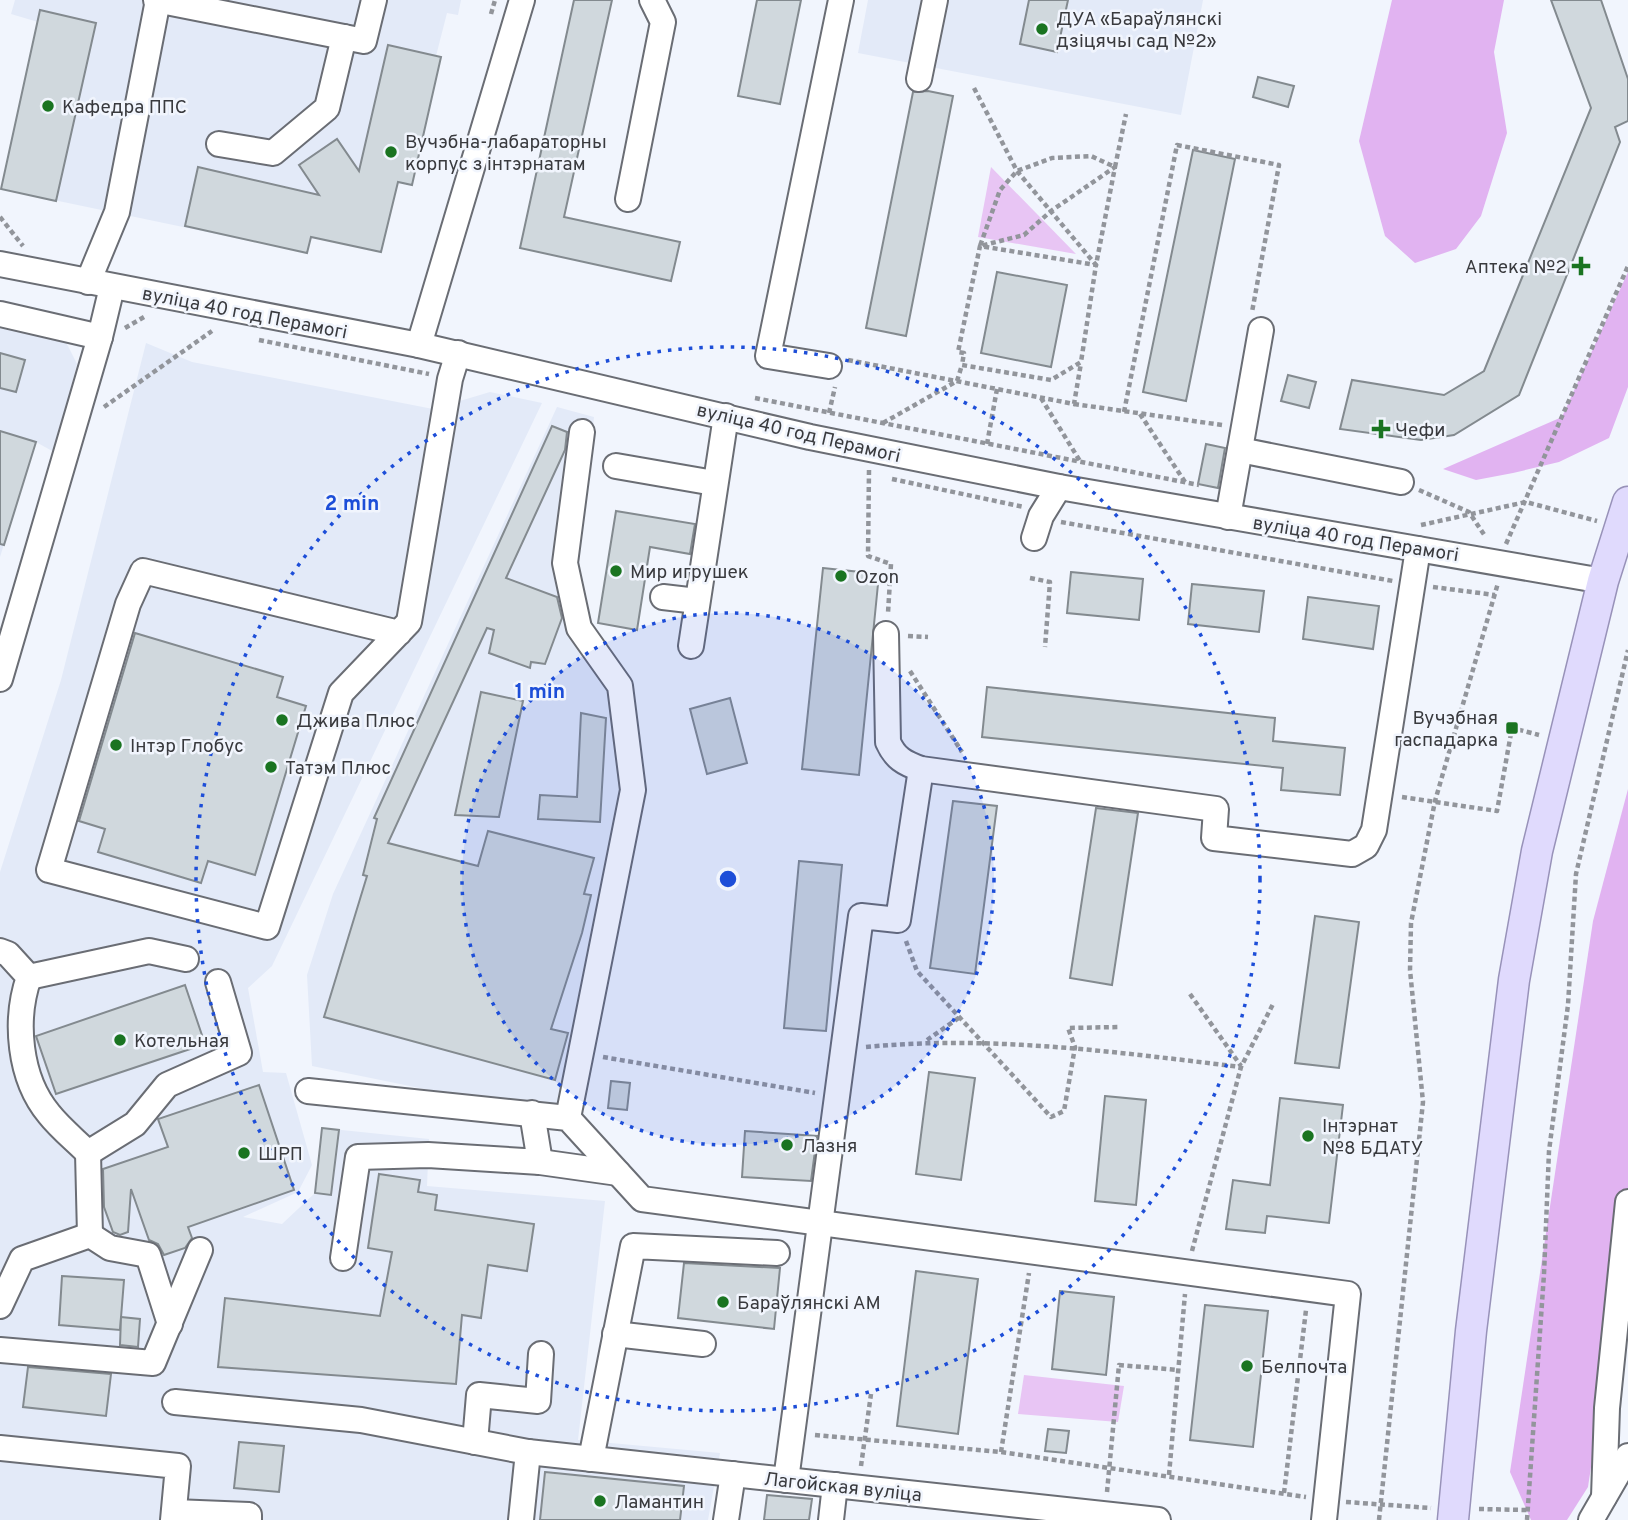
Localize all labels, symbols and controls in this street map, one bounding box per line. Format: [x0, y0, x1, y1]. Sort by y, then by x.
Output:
place label: ДУА «Бараўлянскі дзіцячы сад №2» [1056, 8, 1222, 54]
marker: ДУА «Бараўлянскі дзіцячы сад №2» [1034, 21, 1050, 37]
place label: Кафедра ППС [62, 96, 187, 120]
marker: Кафедра ППС [40, 98, 56, 114]
place label: Вучэбна-лабараторны корпус з інтэрнатам [405, 131, 607, 177]
marker: Вучэбна-лабараторны корпус з інтэрнатам [383, 144, 399, 160]
place label: Аптека №2 [1465, 256, 1567, 280]
marker: Аптека №2 [1573, 258, 1589, 274]
street label: вуліца 40 год Перамогі [140, 282, 349, 346]
street label: вуліца 40 год Перамогі [694, 399, 903, 469]
place label: Чефи [1395, 419, 1445, 443]
marker: Чефи [1373, 421, 1389, 437]
text: 2 min [325, 491, 379, 518]
street label: вуліца 40 год Перамогі [1251, 512, 1461, 568]
place label: Мир игрушек [630, 561, 749, 585]
marker: Мир игрушек [608, 563, 624, 579]
place label: Ozon [855, 566, 899, 590]
marker: Ozon [833, 568, 849, 584]
text: 1 min [515, 679, 565, 706]
place label: Вучэбная гаспадарка [1394, 707, 1498, 753]
place label: Джива Плюс [296, 710, 415, 734]
marker: Джива Плюс [274, 712, 290, 728]
marker: Вучэбная гаспадарка [1504, 720, 1520, 736]
place label: Інтэр Глобус [130, 735, 244, 759]
marker: Інтэр Глобус [108, 737, 124, 753]
place label: Татэм Плюс [285, 757, 391, 781]
marker: Татэм Плюс [263, 759, 279, 775]
centre of rings [716, 867, 740, 891]
place label: Котельная [134, 1030, 229, 1054]
marker: Котельная [112, 1032, 128, 1048]
place label: Інтэрнат №8 БДАТУ [1322, 1115, 1423, 1161]
marker: Інтэрнат №8 БДАТУ [1300, 1128, 1316, 1144]
place label: Лазня [801, 1135, 857, 1159]
marker: Лазня [779, 1137, 795, 1153]
place label: ШРП [258, 1143, 303, 1167]
marker: ШРП [236, 1145, 252, 1161]
place label: Бараўлянскі АМ [737, 1292, 881, 1316]
marker: Бараўлянскі АМ [715, 1294, 731, 1310]
place label: Белпочта [1261, 1356, 1347, 1380]
marker: Белпочта [1239, 1358, 1255, 1374]
street label: Лагойская вуліца [763, 1468, 923, 1508]
place label: Ламантин [614, 1491, 704, 1515]
marker: Ламантин [592, 1493, 608, 1509]

